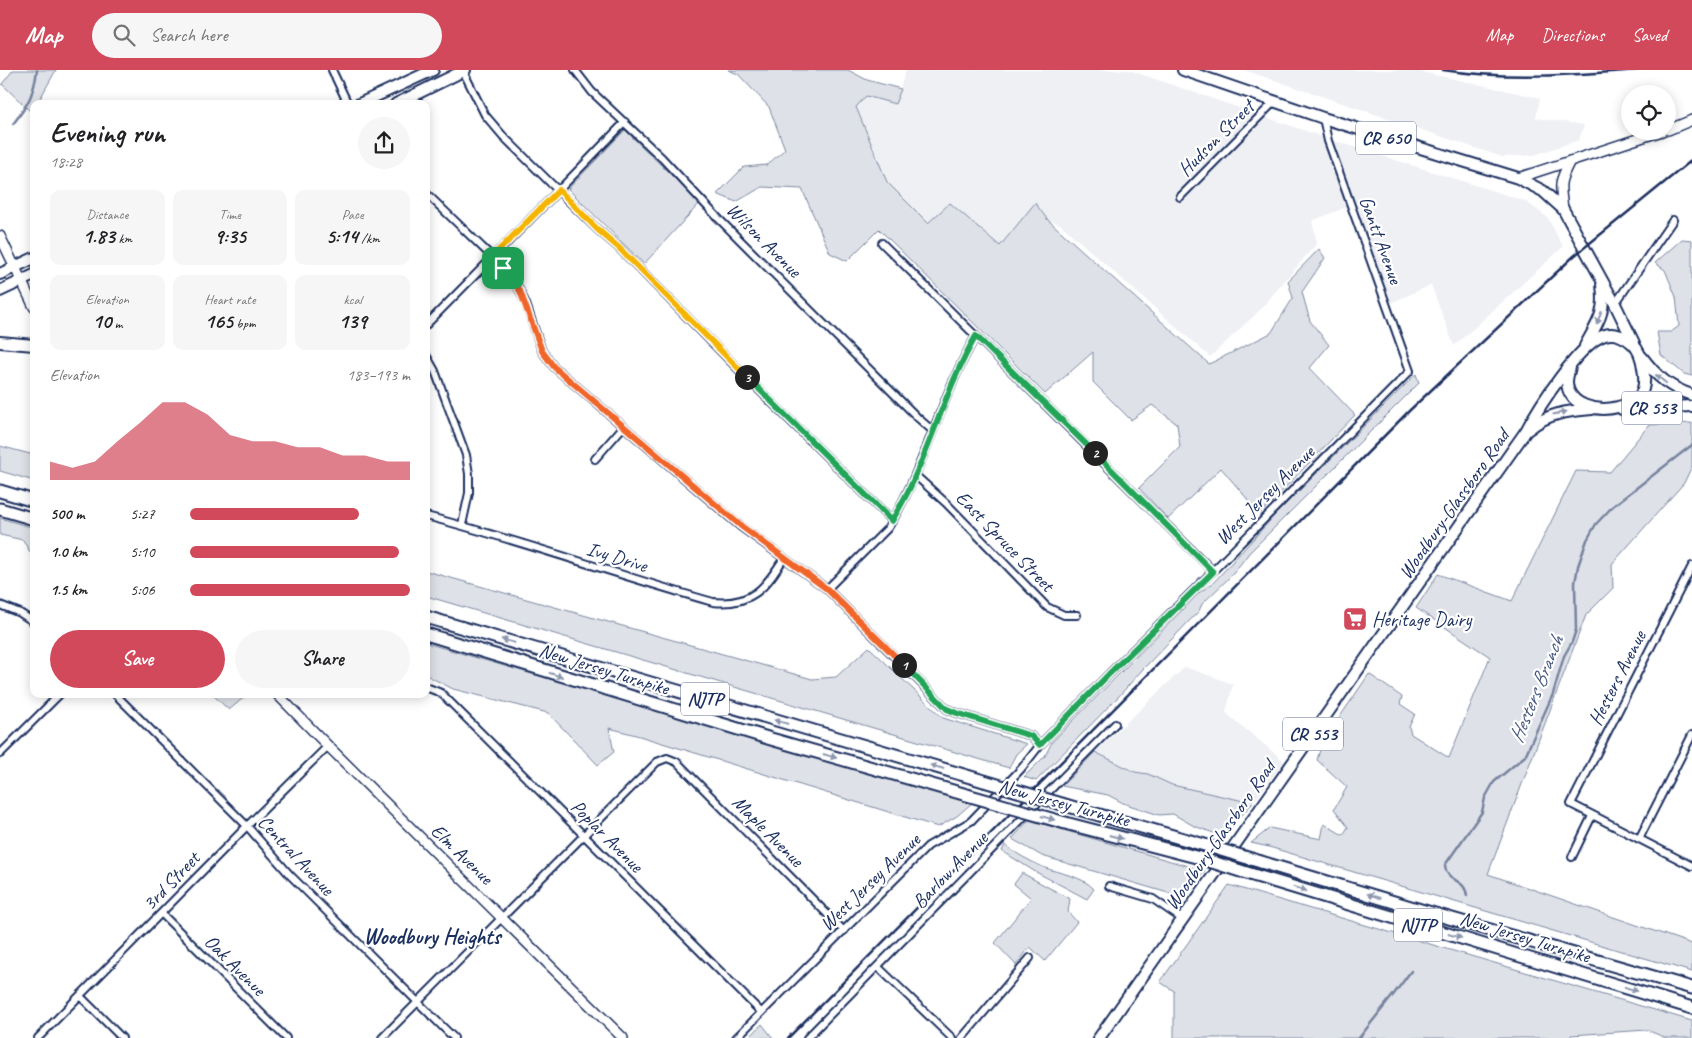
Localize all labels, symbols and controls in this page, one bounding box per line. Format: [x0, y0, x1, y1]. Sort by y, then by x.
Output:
search box [92, 13, 442, 58]
text: Map [25, 20, 62, 50]
icon: search [110, 21, 138, 49]
text: Search here [150, 23, 228, 47]
text: Map [1486, 24, 1513, 46]
text: Directions [1541, 24, 1604, 46]
text: Saved [1632, 24, 1667, 46]
map controls [1621, 85, 1676, 140]
button: locate [1621, 85, 1676, 140]
street label: Hudson Street [1173, 92, 1262, 181]
text: Evening run [50, 115, 165, 150]
button: share [358, 117, 410, 169]
road number: CR 650 [1356, 122, 1416, 154]
text: 18:28 [50, 152, 82, 172]
street label: Gantt Avenue [1354, 193, 1409, 289]
street label: Wilson Avenue [721, 197, 808, 284]
text: Distance [86, 206, 128, 223]
text: Time [219, 206, 241, 223]
text: Pace [342, 206, 363, 223]
text: 1.83 [83, 223, 115, 249]
text: 9:35 [214, 223, 246, 249]
text: 5:14 [326, 223, 358, 249]
text: km [115, 230, 132, 247]
text: /km [358, 230, 380, 247]
pin [482, 247, 524, 289]
icon: arrive [489, 254, 517, 282]
text: Elevation [86, 291, 129, 308]
text: Heart rate [204, 291, 256, 308]
text: kcal [343, 291, 362, 308]
text: 10 [92, 308, 111, 334]
text: 165 [204, 308, 233, 334]
text: 139 [339, 308, 367, 334]
one-way arrow [1595, 311, 1603, 325]
text: m [111, 315, 122, 332]
text: bpm [233, 315, 256, 332]
pin: 3 [734, 364, 760, 390]
text: Elevation [50, 365, 99, 385]
text: 183–193 m [347, 365, 410, 385]
text: 3 [744, 369, 751, 386]
one-way arrow [1655, 373, 1668, 384]
road number: CR 553 [1622, 392, 1682, 424]
one-way arrow [1553, 409, 1568, 417]
street label: Woodbury-Glassboro Road [1393, 422, 1517, 584]
street label: West Jersey Avenue [1210, 439, 1321, 550]
pin: 2 [1082, 440, 1108, 466]
text: 2 [1092, 445, 1099, 462]
street label: East Spruce Street [951, 485, 1061, 599]
text: 500 m [50, 504, 84, 524]
text: 5:27 [130, 504, 155, 524]
street label: Ivy Drive [584, 536, 652, 578]
text: 1.0 km [50, 542, 87, 562]
text: 5:10 [130, 542, 155, 562]
text: 1.5 km [50, 580, 87, 600]
text: 5:06 [130, 580, 155, 600]
supermarket icon: Heritage Dairy [1342, 606, 1368, 632]
place label: Heritage Dairy [1372, 607, 1472, 632]
street label: Hesters Avenue [1583, 625, 1652, 729]
button: Save [50, 630, 225, 688]
button: Share [235, 630, 410, 688]
water label: Hesters Branch [1503, 630, 1570, 746]
one-way arrow [500, 637, 515, 645]
street label: New Jersey Turnpike [536, 637, 673, 701]
pin: 1 [892, 652, 916, 678]
text: 1 [901, 657, 908, 674]
one-way arrow [549, 671, 564, 679]
road number: NJTP [681, 682, 729, 716]
one-way arrow [774, 717, 789, 725]
road number: CR 553 [1283, 718, 1343, 751]
one-way arrow [822, 752, 837, 760]
street label: Woodbury-Glassboro Road [1159, 753, 1283, 915]
one-way arrow [930, 762, 945, 770]
street label: New Jersey Turnpike [996, 773, 1134, 833]
street label: Maple Avenue [727, 790, 810, 873]
street label: Poplar Avenue [565, 794, 650, 879]
street label: Central Avenue [252, 810, 341, 902]
one-way arrow [1040, 815, 1055, 823]
street label: Elm Avenue [426, 818, 499, 891]
street label: Barlow Avenue [907, 825, 994, 914]
street label: West Jersey Avenue [814, 827, 927, 936]
one-way arrow [1109, 833, 1124, 841]
street label: 3rd Street [137, 845, 207, 916]
one-way arrow [1292, 885, 1307, 893]
one-way arrow [1367, 892, 1382, 900]
street label: New Jersey Turnpike [1457, 905, 1594, 969]
road number: NJTP [1394, 908, 1442, 942]
district label: Woodbury Heights [364, 923, 503, 951]
street label: Oak Avenue [199, 929, 272, 1002]
one-way arrow [1448, 933, 1463, 941]
one-way arrow [1623, 985, 1638, 993]

